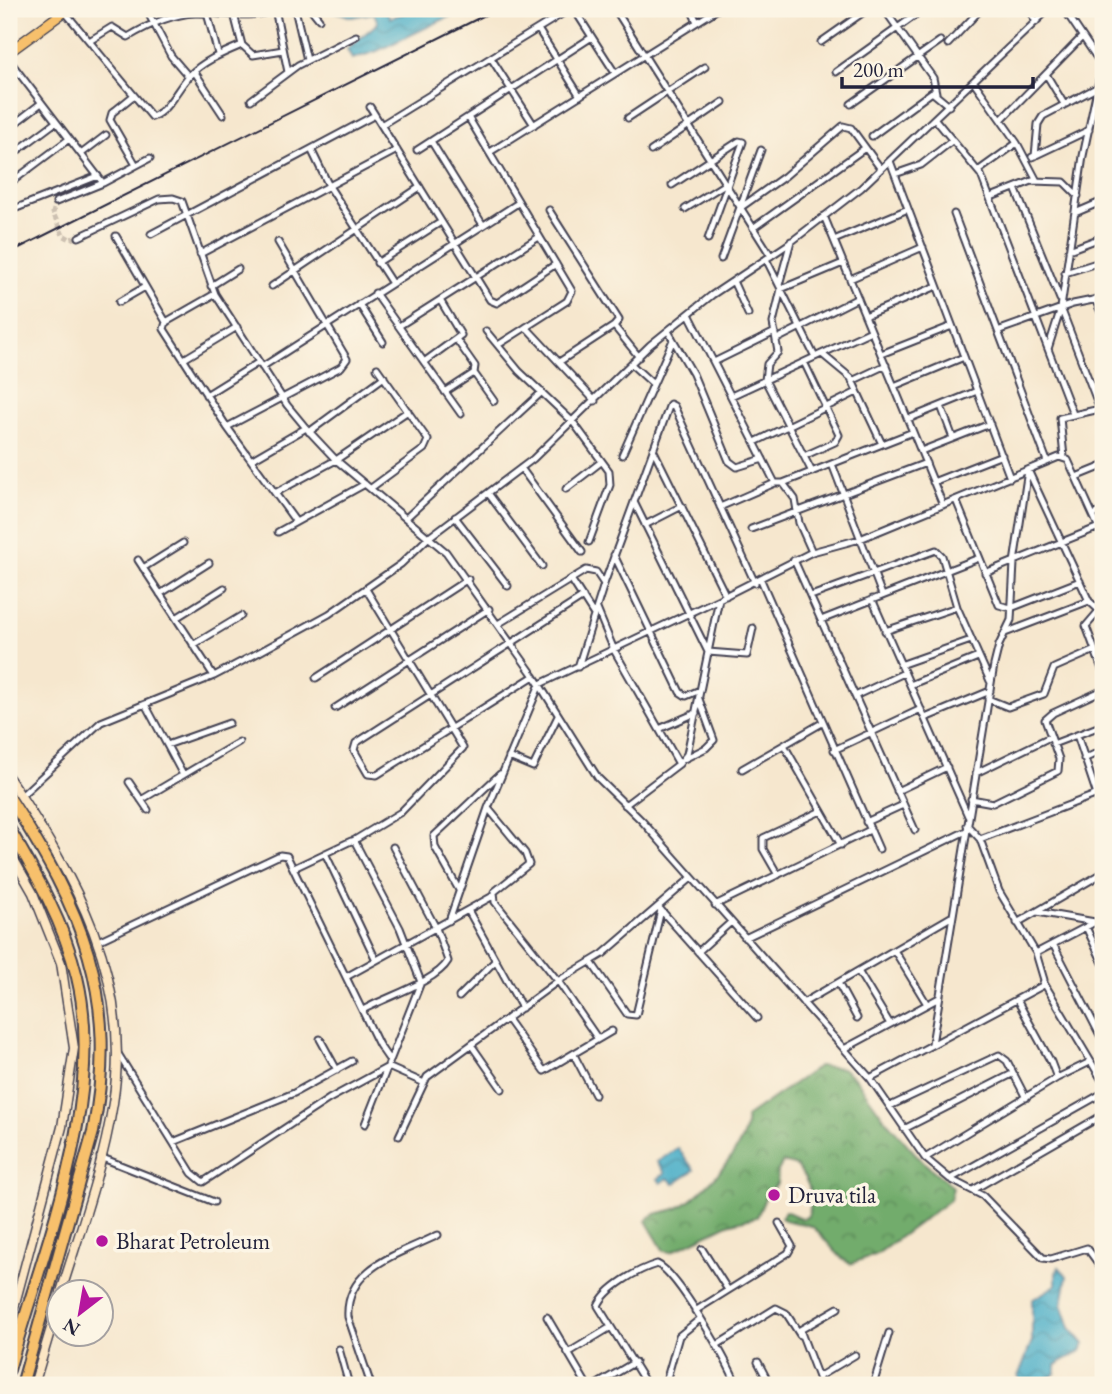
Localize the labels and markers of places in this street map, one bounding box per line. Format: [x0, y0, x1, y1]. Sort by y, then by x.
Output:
place label: Druva tila [788, 1180, 877, 1210]
marker: Druva tila [766, 1187, 782, 1203]
place label: Bharat Petroleum [116, 1226, 270, 1256]
marker: Bharat Petroleum [94, 1233, 110, 1249]

